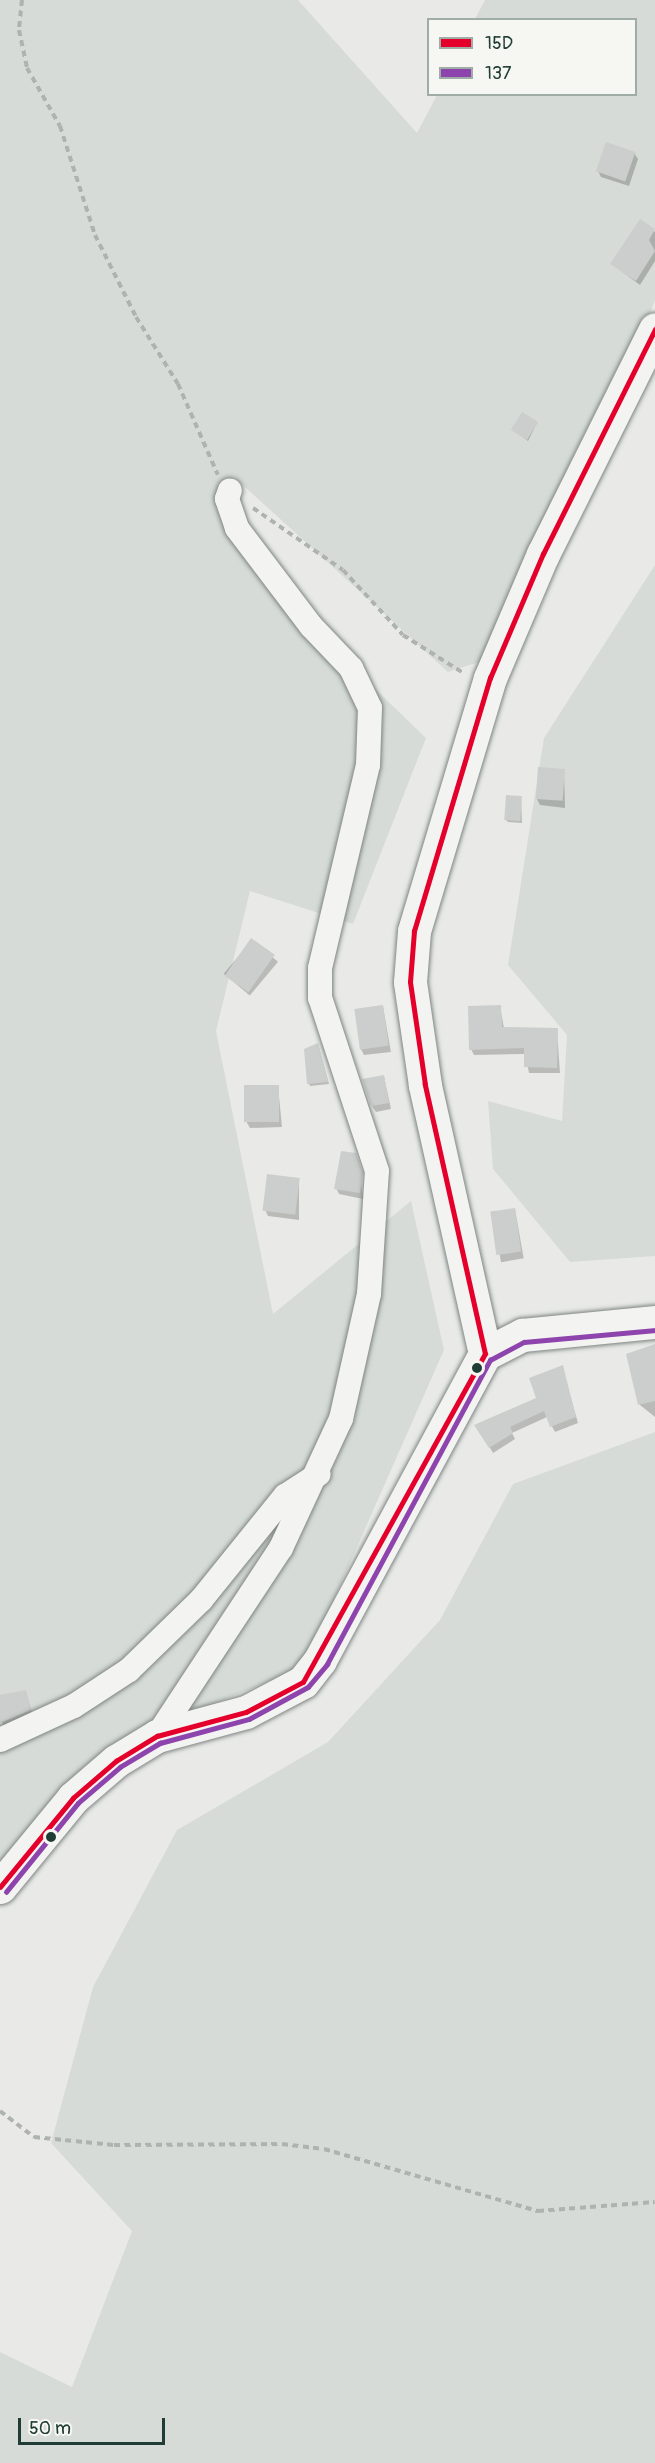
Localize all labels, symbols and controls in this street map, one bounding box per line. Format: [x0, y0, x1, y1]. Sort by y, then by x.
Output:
legend [427, 18, 637, 96]
text: 15D [485, 32, 513, 55]
text: 137 [485, 62, 512, 85]
unlabelled marker [471, 1362, 483, 1374]
unlabelled marker [45, 1831, 57, 1843]
scale bar [21, 2406, 168, 2444]
text: 50 m [29, 2417, 71, 2440]

